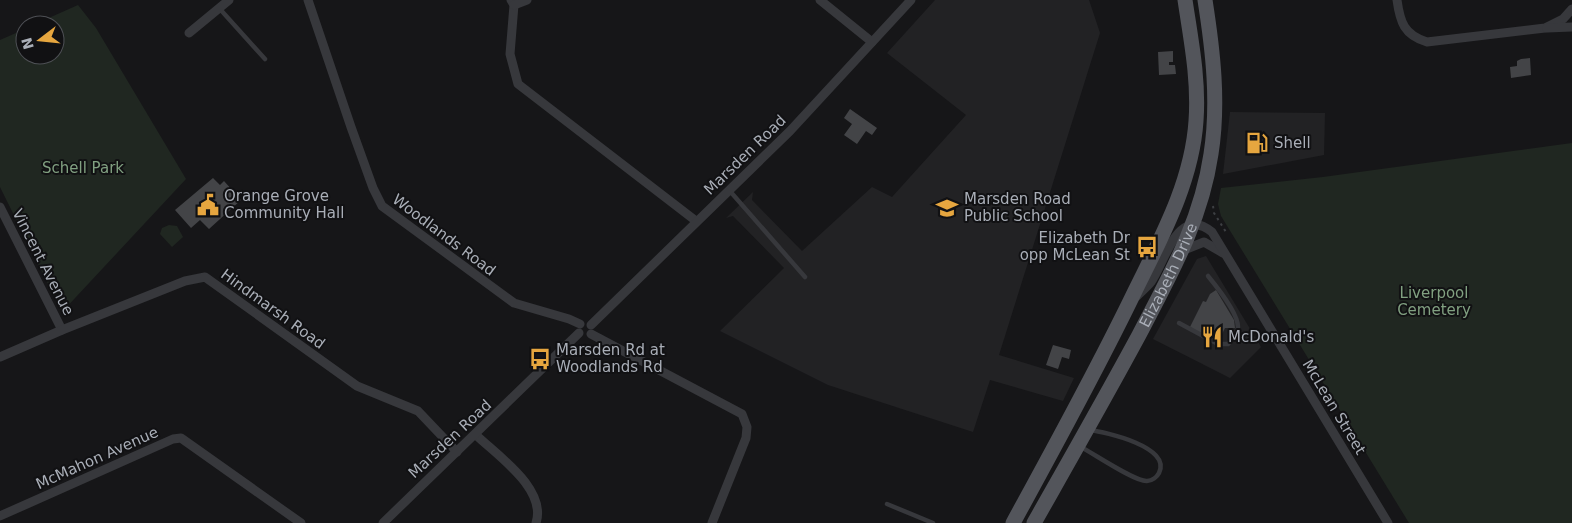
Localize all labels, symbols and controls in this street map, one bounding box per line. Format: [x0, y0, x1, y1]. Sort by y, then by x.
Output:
north arrow [15, 15, 65, 65]
text: N [18, 36, 37, 51]
street label: Marsden Road [700, 111, 790, 199]
fuel station icon: Shell [1244, 130, 1270, 156]
place label: Shell [1274, 134, 1311, 152]
park label: Schell Park [42, 159, 124, 177]
place label: Orange Grove Community Hall [224, 187, 344, 222]
street label: Woodlands Road [389, 190, 499, 280]
place label: Marsden Road Public School [964, 190, 1071, 225]
public building icon: Orange Grove Community Hall [195, 192, 221, 218]
school or university icon: Marsden Road Public School [934, 195, 960, 221]
street label: Vincent Avenue [8, 206, 78, 318]
street label: Elizabeth Drive [1136, 220, 1201, 330]
place label: Elizabeth Dr opp McLean St [1020, 229, 1131, 264]
bus stop icon: Elizabeth Dr opp McLean St [1134, 234, 1160, 260]
street label: Hindmarsh Road [217, 265, 329, 353]
park label: Liverpool Cemetery [1397, 284, 1471, 319]
restaurant icon: McDonald's [1199, 324, 1225, 350]
place label: McDonald's [1228, 328, 1314, 346]
place label: Marsden Rd at Woodlands Rd [556, 341, 665, 376]
bus stop icon: Marsden Rd at Woodlands Rd [527, 346, 553, 372]
street label: McLean Street [1299, 356, 1369, 458]
street label: Marsden Road [405, 396, 495, 482]
street label: McMahon Avenue [33, 423, 161, 493]

